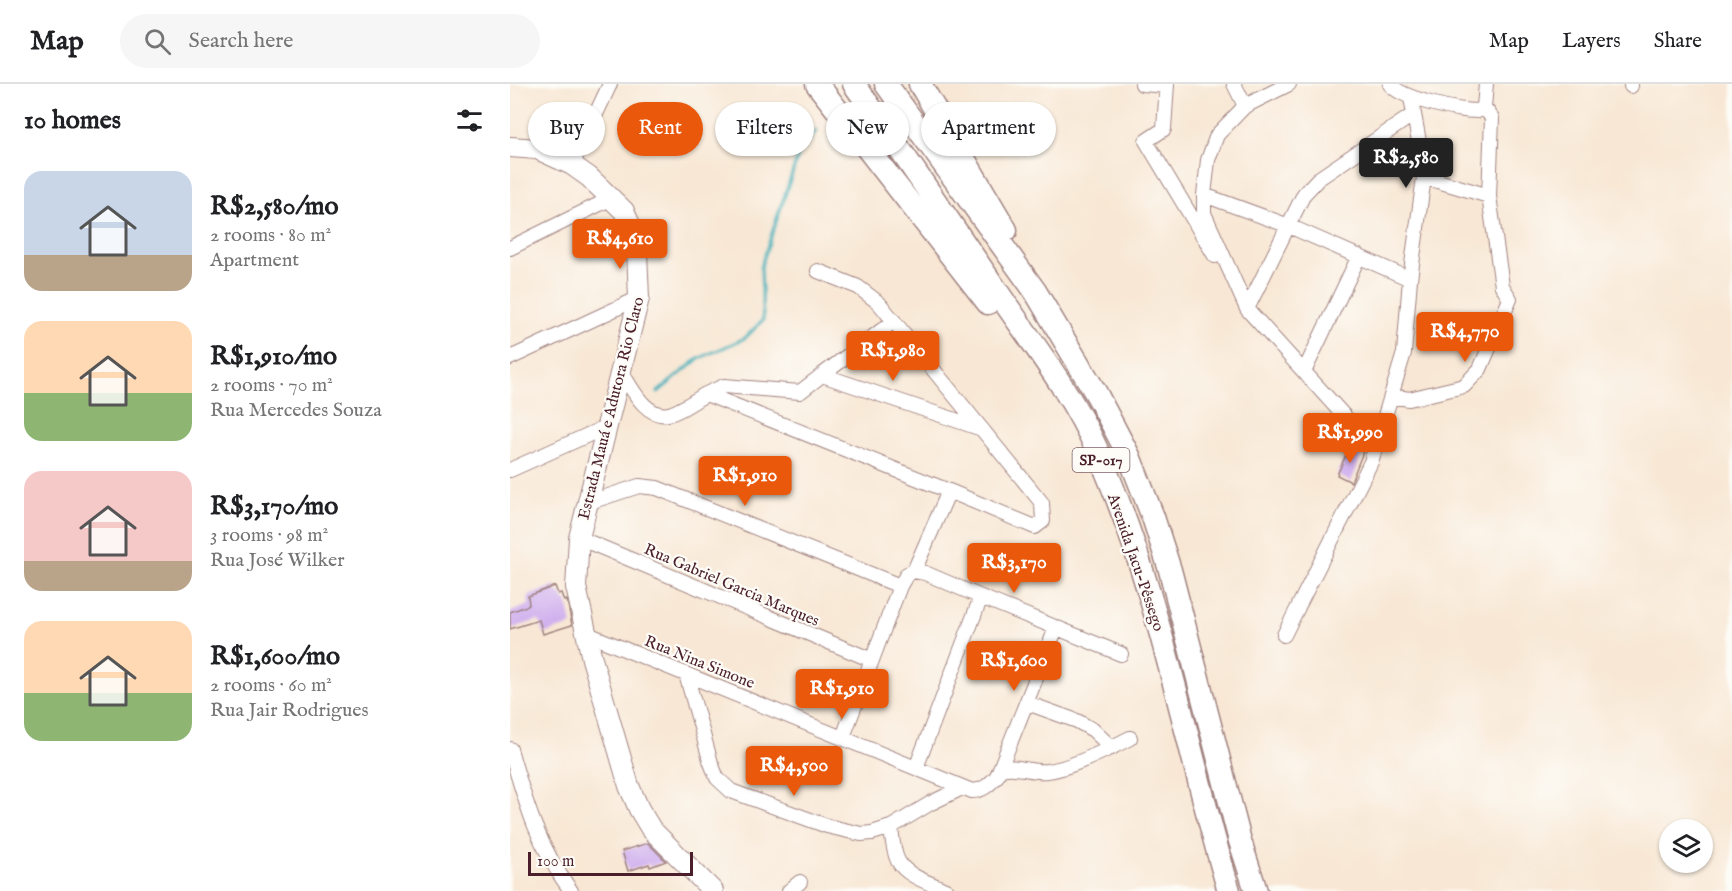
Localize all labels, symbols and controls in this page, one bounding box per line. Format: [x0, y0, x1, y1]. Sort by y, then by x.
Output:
search box [120, 14, 540, 68]
text: Map [30, 24, 84, 59]
icon: search [141, 25, 174, 58]
text: Search here [189, 27, 293, 55]
text: Map [1489, 28, 1529, 55]
text: Layers [1562, 28, 1621, 55]
text: Share [1654, 28, 1702, 55]
chip: Buy [528, 102, 605, 156]
chip: Rent [617, 102, 703, 156]
chip: Filters [715, 102, 814, 156]
chip: New [826, 102, 909, 156]
chip: Apartment [921, 102, 1056, 156]
text: 10 homes [24, 104, 121, 137]
icon: filters [453, 104, 486, 137]
pin: R$2,580 [1351, 138, 1461, 189]
text: R$2,580 [1373, 145, 1439, 170]
text: R$2,580/mo [210, 190, 338, 223]
icon: home [72, 195, 144, 267]
pin: R$4,610 [565, 219, 675, 270]
text: 2 rooms · 80 m² [210, 223, 331, 248]
text: R$4,610 [586, 226, 654, 251]
text: Apartment [210, 248, 299, 273]
street label: Estrada Mauá e Adutora Rio Claro [575, 295, 649, 522]
pin: R$4,770 [1410, 312, 1520, 363]
text: R$4,770 [1430, 319, 1500, 344]
pin: R$1,980 [838, 331, 948, 382]
text: R$1,980 [860, 338, 926, 363]
text: R$1,910/mo [210, 340, 337, 373]
icon: home [72, 345, 144, 417]
text: 2 rooms · 70 m² [210, 373, 333, 398]
text: Rua Mercedes Souza [210, 398, 382, 423]
pin: R$1,990 [1295, 413, 1405, 464]
text: R$1,990 [1317, 420, 1383, 445]
road number: SP-017 [1072, 448, 1130, 472]
pin: R$1,910 [690, 456, 800, 507]
text: R$1,910 [713, 463, 777, 488]
text: R$3,170/mo [210, 490, 338, 523]
street label: Avenida Jacu-Pêssego [1102, 490, 1168, 635]
icon: home [72, 495, 144, 567]
text: 3 rooms · 98 m² [210, 523, 328, 548]
street label: Rua Gabriel Garcia Marques [641, 540, 822, 632]
pin: R$3,170 [959, 543, 1069, 594]
text: Rua José Wilker [210, 548, 344, 573]
text: R$3,170 [981, 550, 1047, 575]
street label: Rua Nina Simone [641, 632, 757, 694]
text: R$1,600/mo [210, 640, 340, 673]
pin: R$1,600 [959, 641, 1069, 692]
icon: home [72, 645, 144, 717]
text: R$1,600 [980, 648, 1048, 673]
pin: R$1,910 [787, 669, 897, 720]
text: 2 rooms · 60 m² [210, 673, 332, 698]
text: R$1,910 [810, 676, 874, 701]
text: Rua Jair Rodrigues [210, 698, 369, 723]
pin: R$4,500 [739, 746, 849, 797]
text: R$4,500 [760, 753, 828, 778]
map controls [1659, 819, 1713, 873]
button: layers [1659, 819, 1713, 873]
scale bar [528, 849, 693, 876]
text: 100 m [537, 852, 574, 872]

